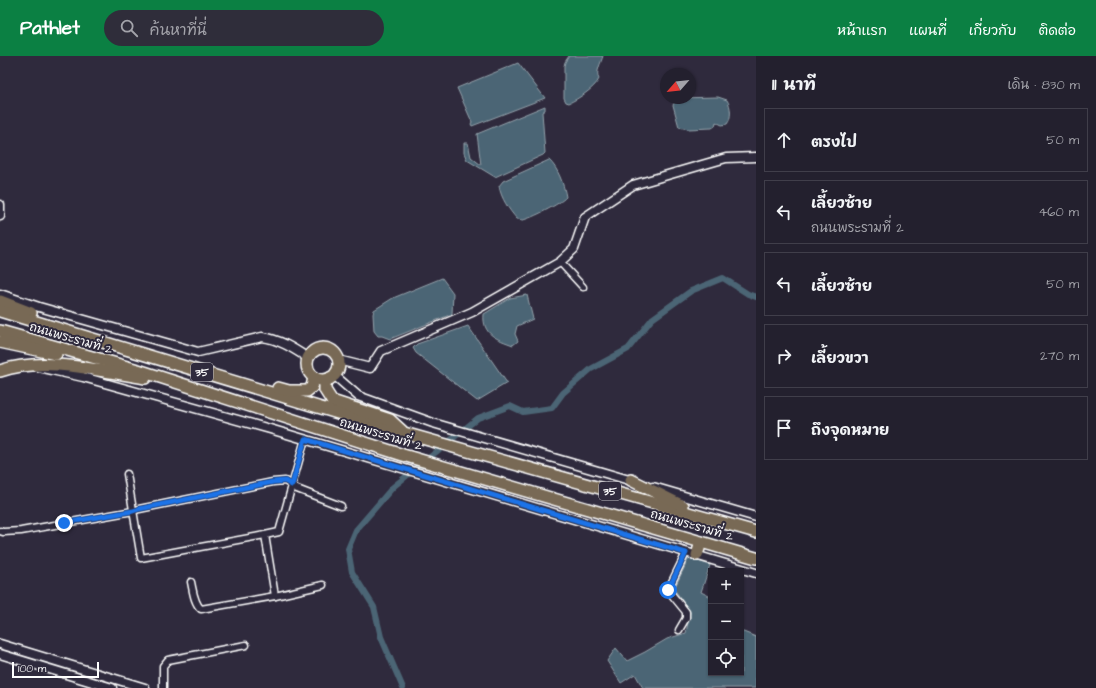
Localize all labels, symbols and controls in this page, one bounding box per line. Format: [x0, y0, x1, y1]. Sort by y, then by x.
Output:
search box [104, 10, 384, 46]
text: Pathlet [20, 15, 80, 42]
icon: search [118, 17, 140, 39]
text: ค้นหาที่นี่ [150, 20, 207, 41]
text: หน้าแรก [837, 21, 887, 41]
text: แผนที่ [909, 21, 947, 41]
text: เกี่ยวกับ [969, 21, 1016, 41]
text: ติดต่อ [1038, 21, 1076, 41]
north arrow [660, 68, 696, 104]
text: 11 นาที [772, 73, 816, 97]
text: เดิน · 830 m [1007, 76, 1080, 94]
icon: ahead [773, 129, 795, 151]
text: 50 m [1046, 131, 1079, 149]
text: ตรงไป [811, 132, 857, 153]
text: เลี้ยวซ้าย [811, 193, 872, 214]
icon: left [773, 201, 795, 223]
text: 460 m [1038, 203, 1079, 221]
text: ถนนพระรามที่ 2 [811, 219, 904, 237]
icon: left [773, 273, 795, 295]
text: 50 m [1046, 275, 1079, 293]
text: เลี้ยวซ้าย [811, 276, 872, 297]
street label: ถนนพระรามที่ 2 [27, 316, 115, 358]
icon: right [773, 345, 795, 367]
text: 270 m [1040, 347, 1079, 365]
text: เลี้ยวขวา [811, 348, 869, 369]
road number: 35 [191, 363, 213, 381]
street label: ถนนพระรามที่ 2 [337, 411, 425, 455]
icon: arrive [773, 417, 795, 439]
text: ถึงจุดหมาย [811, 420, 889, 441]
road number: 35 [599, 482, 621, 500]
street label: ถนนพระรามที่ 2 [648, 503, 736, 545]
route end [55, 514, 73, 532]
map controls [708, 568, 744, 676]
button: + [708, 568, 744, 604]
route start [659, 581, 677, 599]
button: − [708, 604, 744, 640]
button: locate [708, 640, 744, 676]
scale bar [12, 660, 99, 679]
text: 100 m [18, 661, 46, 676]

